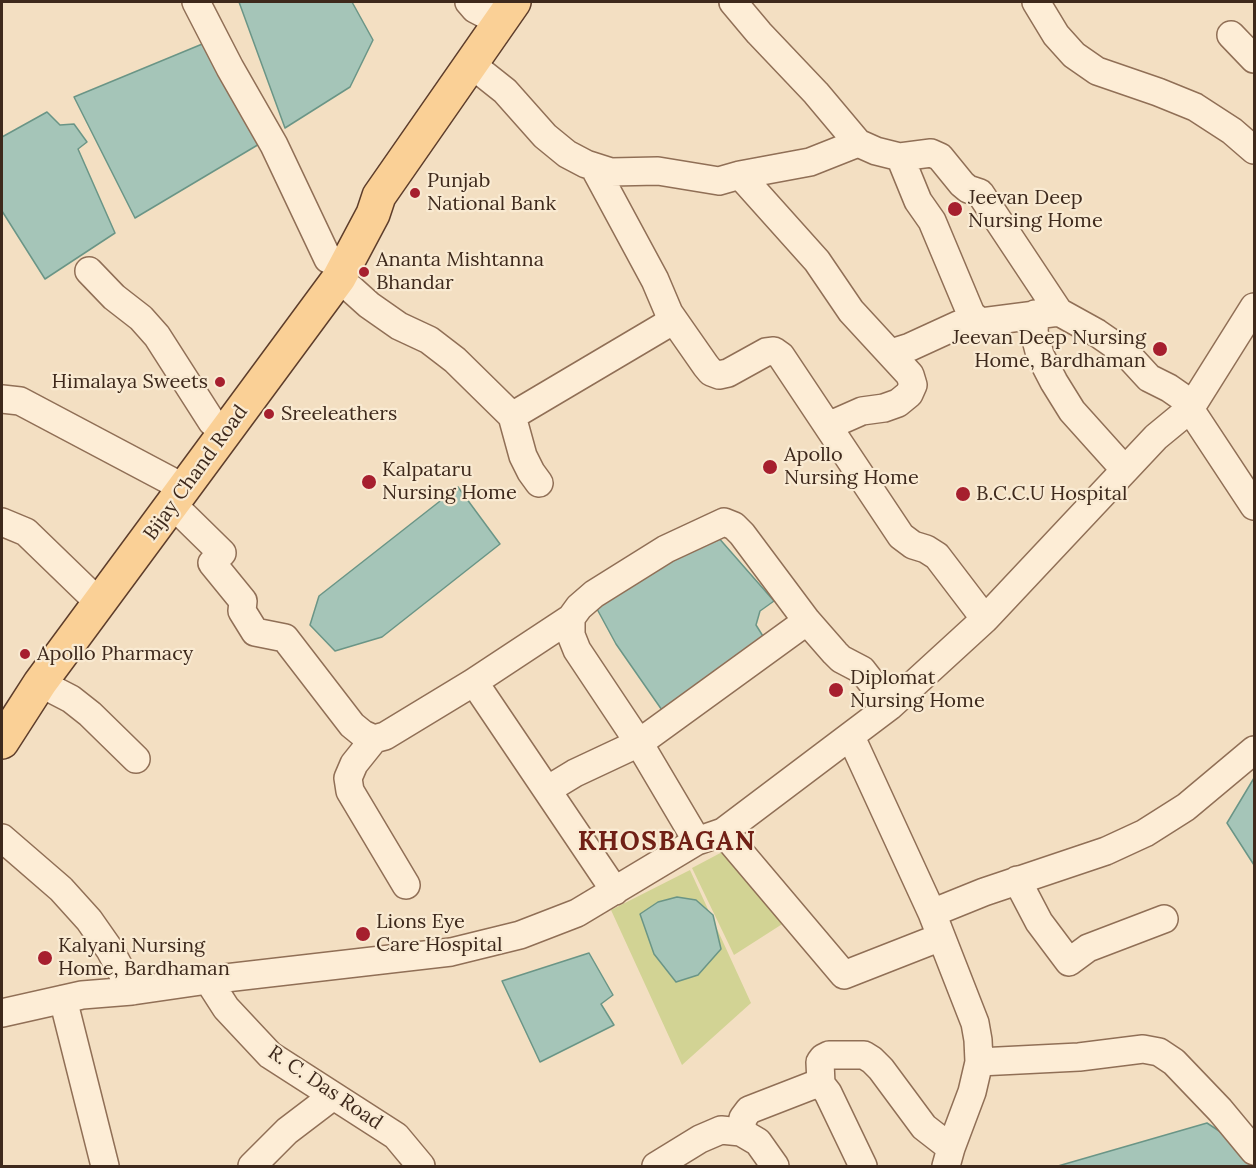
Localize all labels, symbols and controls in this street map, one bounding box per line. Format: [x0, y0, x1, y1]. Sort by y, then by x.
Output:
place label: Punjab National Bank [427, 169, 556, 216]
marker: Punjab National Bank [408, 186, 422, 200]
place label: Jeevan Deep Nursing Home [968, 186, 1103, 233]
marker: Jeevan Deep Nursing Home [946, 200, 964, 218]
place label: Ananta Mishtanna Bhandar [376, 248, 544, 295]
marker: Ananta Mishtanna Bhandar [357, 265, 371, 279]
place label: Jeevan Deep Nursing Home, Bardhaman [952, 326, 1146, 373]
marker: Jeevan Deep Nursing Home, Bardhaman [1151, 340, 1169, 358]
place label: Himalaya Sweets [52, 370, 208, 394]
marker: Himalaya Sweets [213, 375, 227, 389]
street label: Bijay Chand Road [139, 401, 253, 545]
place label: Sreeleathers [281, 402, 397, 426]
marker: Sreeleathers [262, 407, 276, 421]
place label: Apollo Nursing Home [784, 443, 919, 490]
place label: Kalpataru Nursing Home [382, 458, 517, 505]
marker: Apollo Nursing Home [761, 458, 779, 476]
marker: Kalpataru Nursing Home [360, 473, 378, 491]
place label: B.C.C.U Hospital [976, 482, 1128, 506]
marker: B.C.C.U Hospital [954, 485, 972, 503]
place label: Apollo Pharmacy [37, 642, 193, 666]
marker: Apollo Pharmacy [18, 647, 32, 661]
place label: Diplomat Nursing Home [850, 666, 985, 713]
marker: Diplomat Nursing Home [827, 681, 845, 699]
district label: KHOSBAGAN [578, 827, 756, 859]
place label: Lions Eye Care Hospital [376, 910, 502, 957]
marker: Lions Eye Care Hospital [354, 925, 372, 943]
place label: Kalyani Nursing Home, Bardhaman [58, 934, 230, 981]
marker: Kalyani Nursing Home, Bardhaman [36, 949, 54, 967]
street label: R. C. Das Road [263, 1041, 387, 1135]

